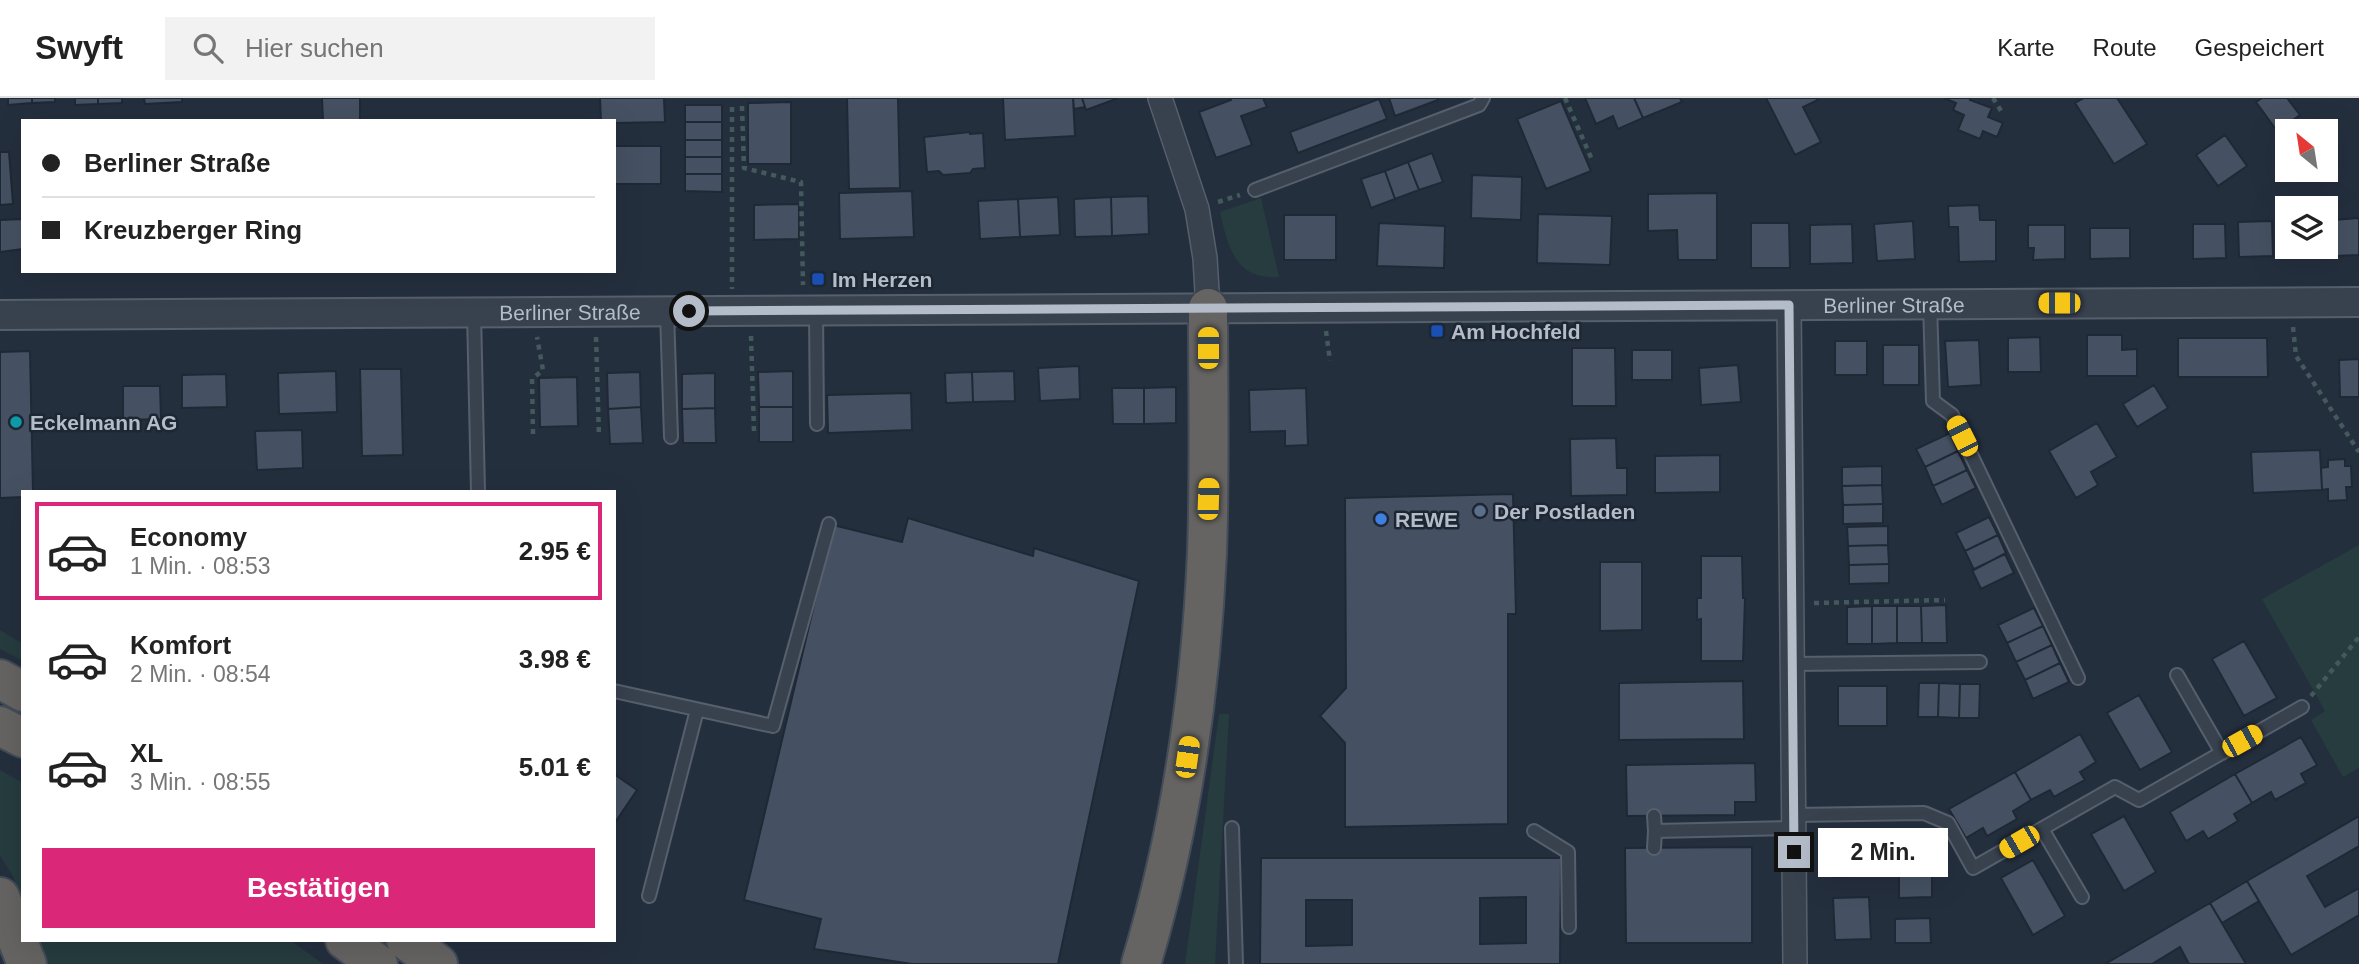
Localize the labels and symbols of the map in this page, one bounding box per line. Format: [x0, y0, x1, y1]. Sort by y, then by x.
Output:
north arrow [2275, 119, 2338, 182]
place label: Im Herzen [832, 268, 932, 291]
marker: Im Herzen [810, 271, 826, 287]
street label: Berliner Straße [1823, 293, 1965, 316]
car [2039, 293, 2081, 314]
route start [673, 295, 705, 327]
street label: Berliner Straße [499, 300, 641, 324]
place label: Am Hochfeld [1451, 320, 1581, 343]
marker: Am Hochfeld [1429, 323, 1445, 339]
car [1198, 327, 1219, 369]
place label: Eckelmann AG [30, 411, 177, 434]
car [1944, 413, 1981, 459]
marker: Eckelmann AG [8, 414, 24, 430]
car [1197, 478, 1220, 520]
place label: Der Postladen [1494, 500, 1635, 523]
marker: Der Postladen [1472, 503, 1488, 519]
place label: REWE [1395, 508, 1458, 531]
marker: REWE [1373, 511, 1389, 527]
car [2219, 722, 2266, 760]
car [1174, 735, 1201, 779]
car [1996, 822, 2043, 862]
callout: 2 Min. [1818, 828, 1948, 876]
route end [1778, 836, 1810, 868]

